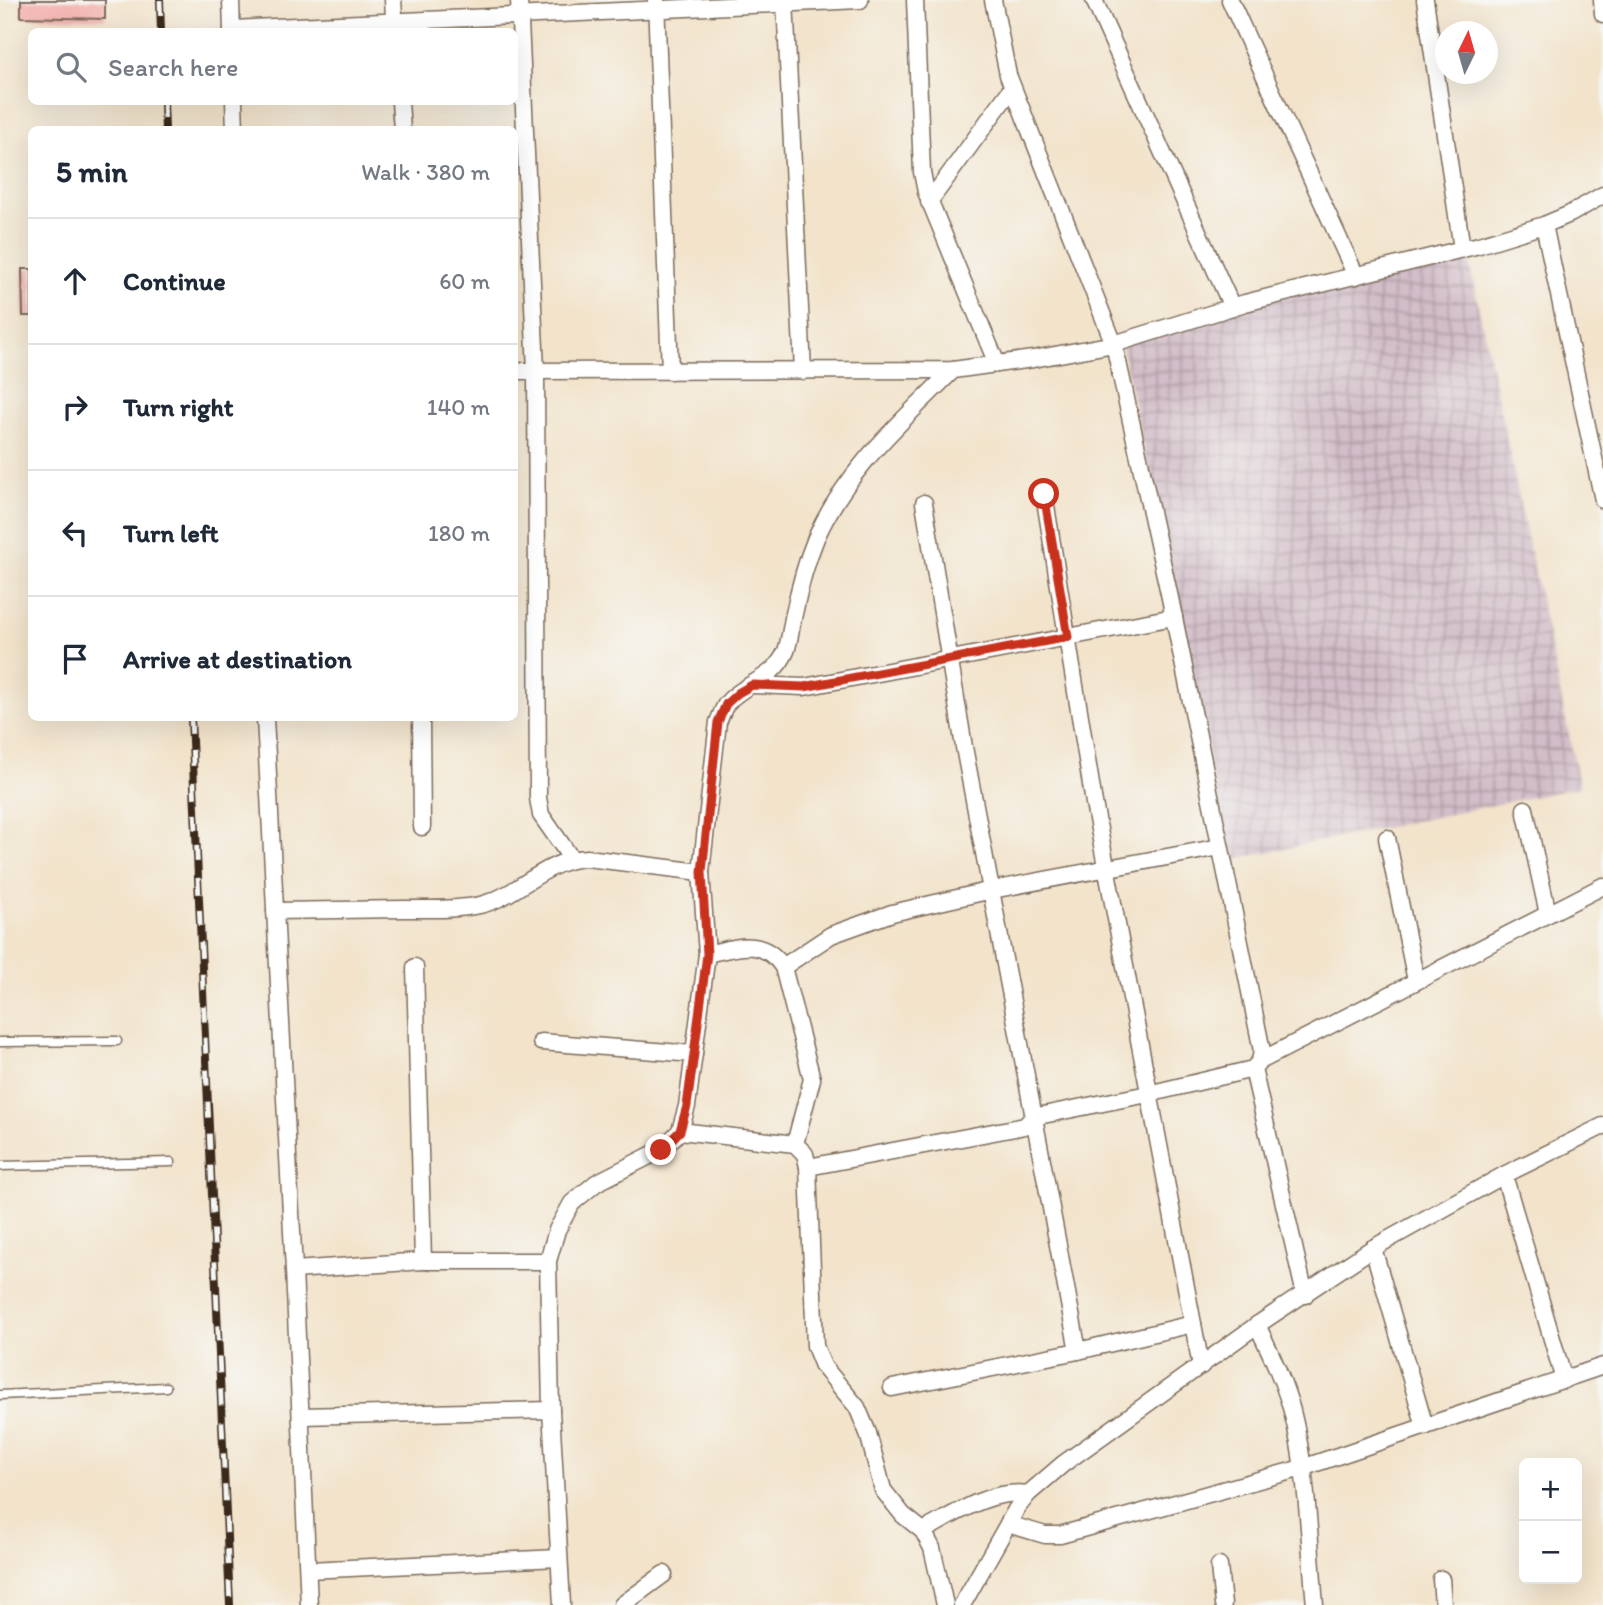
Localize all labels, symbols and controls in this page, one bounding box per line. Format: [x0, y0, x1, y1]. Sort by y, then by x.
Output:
north arrow [1435, 21, 1498, 84]
search box [28, 28, 518, 105]
icon: search [52, 48, 90, 86]
text: Search here [108, 51, 238, 83]
text: 5 min [56, 153, 127, 190]
text: Walk · 380 m [361, 158, 490, 186]
icon: ahead [56, 262, 94, 300]
text: Continue [123, 265, 226, 297]
text: 60 m [439, 267, 490, 295]
icon: right [56, 388, 94, 426]
text: Turn right [123, 391, 234, 423]
text: 140 m [427, 393, 490, 421]
route start [1028, 478, 1059, 509]
icon: left [56, 514, 94, 552]
text: Turn left [123, 517, 219, 549]
text: 180 m [428, 519, 490, 547]
icon: arrive [56, 640, 94, 678]
text: Arrive at destination [123, 643, 352, 675]
route end [645, 1134, 676, 1165]
map controls [1519, 1458, 1582, 1584]
button: + [1519, 1458, 1582, 1521]
button: − [1519, 1521, 1582, 1584]

